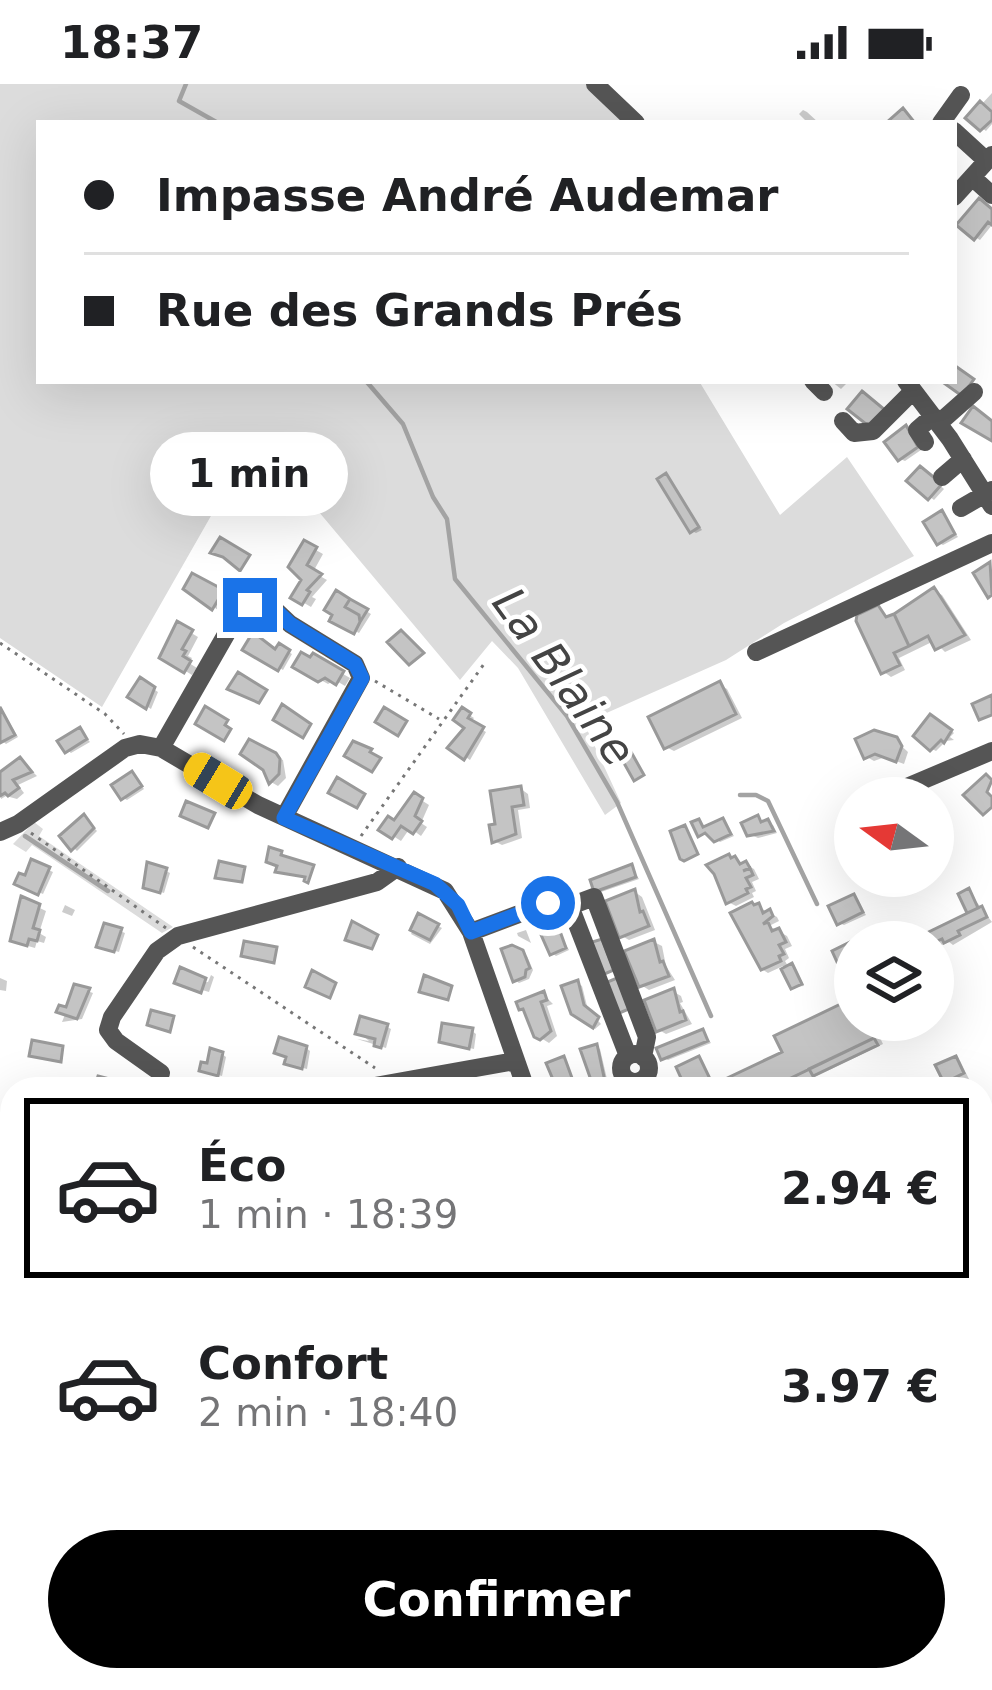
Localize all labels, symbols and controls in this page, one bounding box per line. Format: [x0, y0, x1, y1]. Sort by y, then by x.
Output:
text: 18:37 [60, 16, 203, 69]
text: Impasse André Audemar [156, 169, 778, 222]
text: Rue des Grands Prés [156, 284, 683, 337]
callout: 1 min [151, 431, 349, 515]
text: 1 min [188, 451, 310, 496]
route end [223, 578, 277, 632]
water label: La Blaine [482, 578, 646, 776]
car [178, 747, 258, 815]
north arrow [834, 777, 954, 897]
map controls [834, 777, 954, 1041]
route start [521, 876, 575, 930]
button: layers [834, 921, 954, 1041]
icon: car [54, 1134, 162, 1242]
text: Éco [198, 1139, 286, 1192]
text: 2.94 € [781, 1162, 939, 1215]
text: 1 min · 18:39 [198, 1192, 458, 1237]
icon: car [54, 1332, 162, 1440]
text: Confort [198, 1337, 388, 1390]
text: 3.97 € [781, 1360, 939, 1413]
text: 2 min · 18:40 [198, 1390, 458, 1435]
button: Confirmer [48, 1530, 945, 1668]

